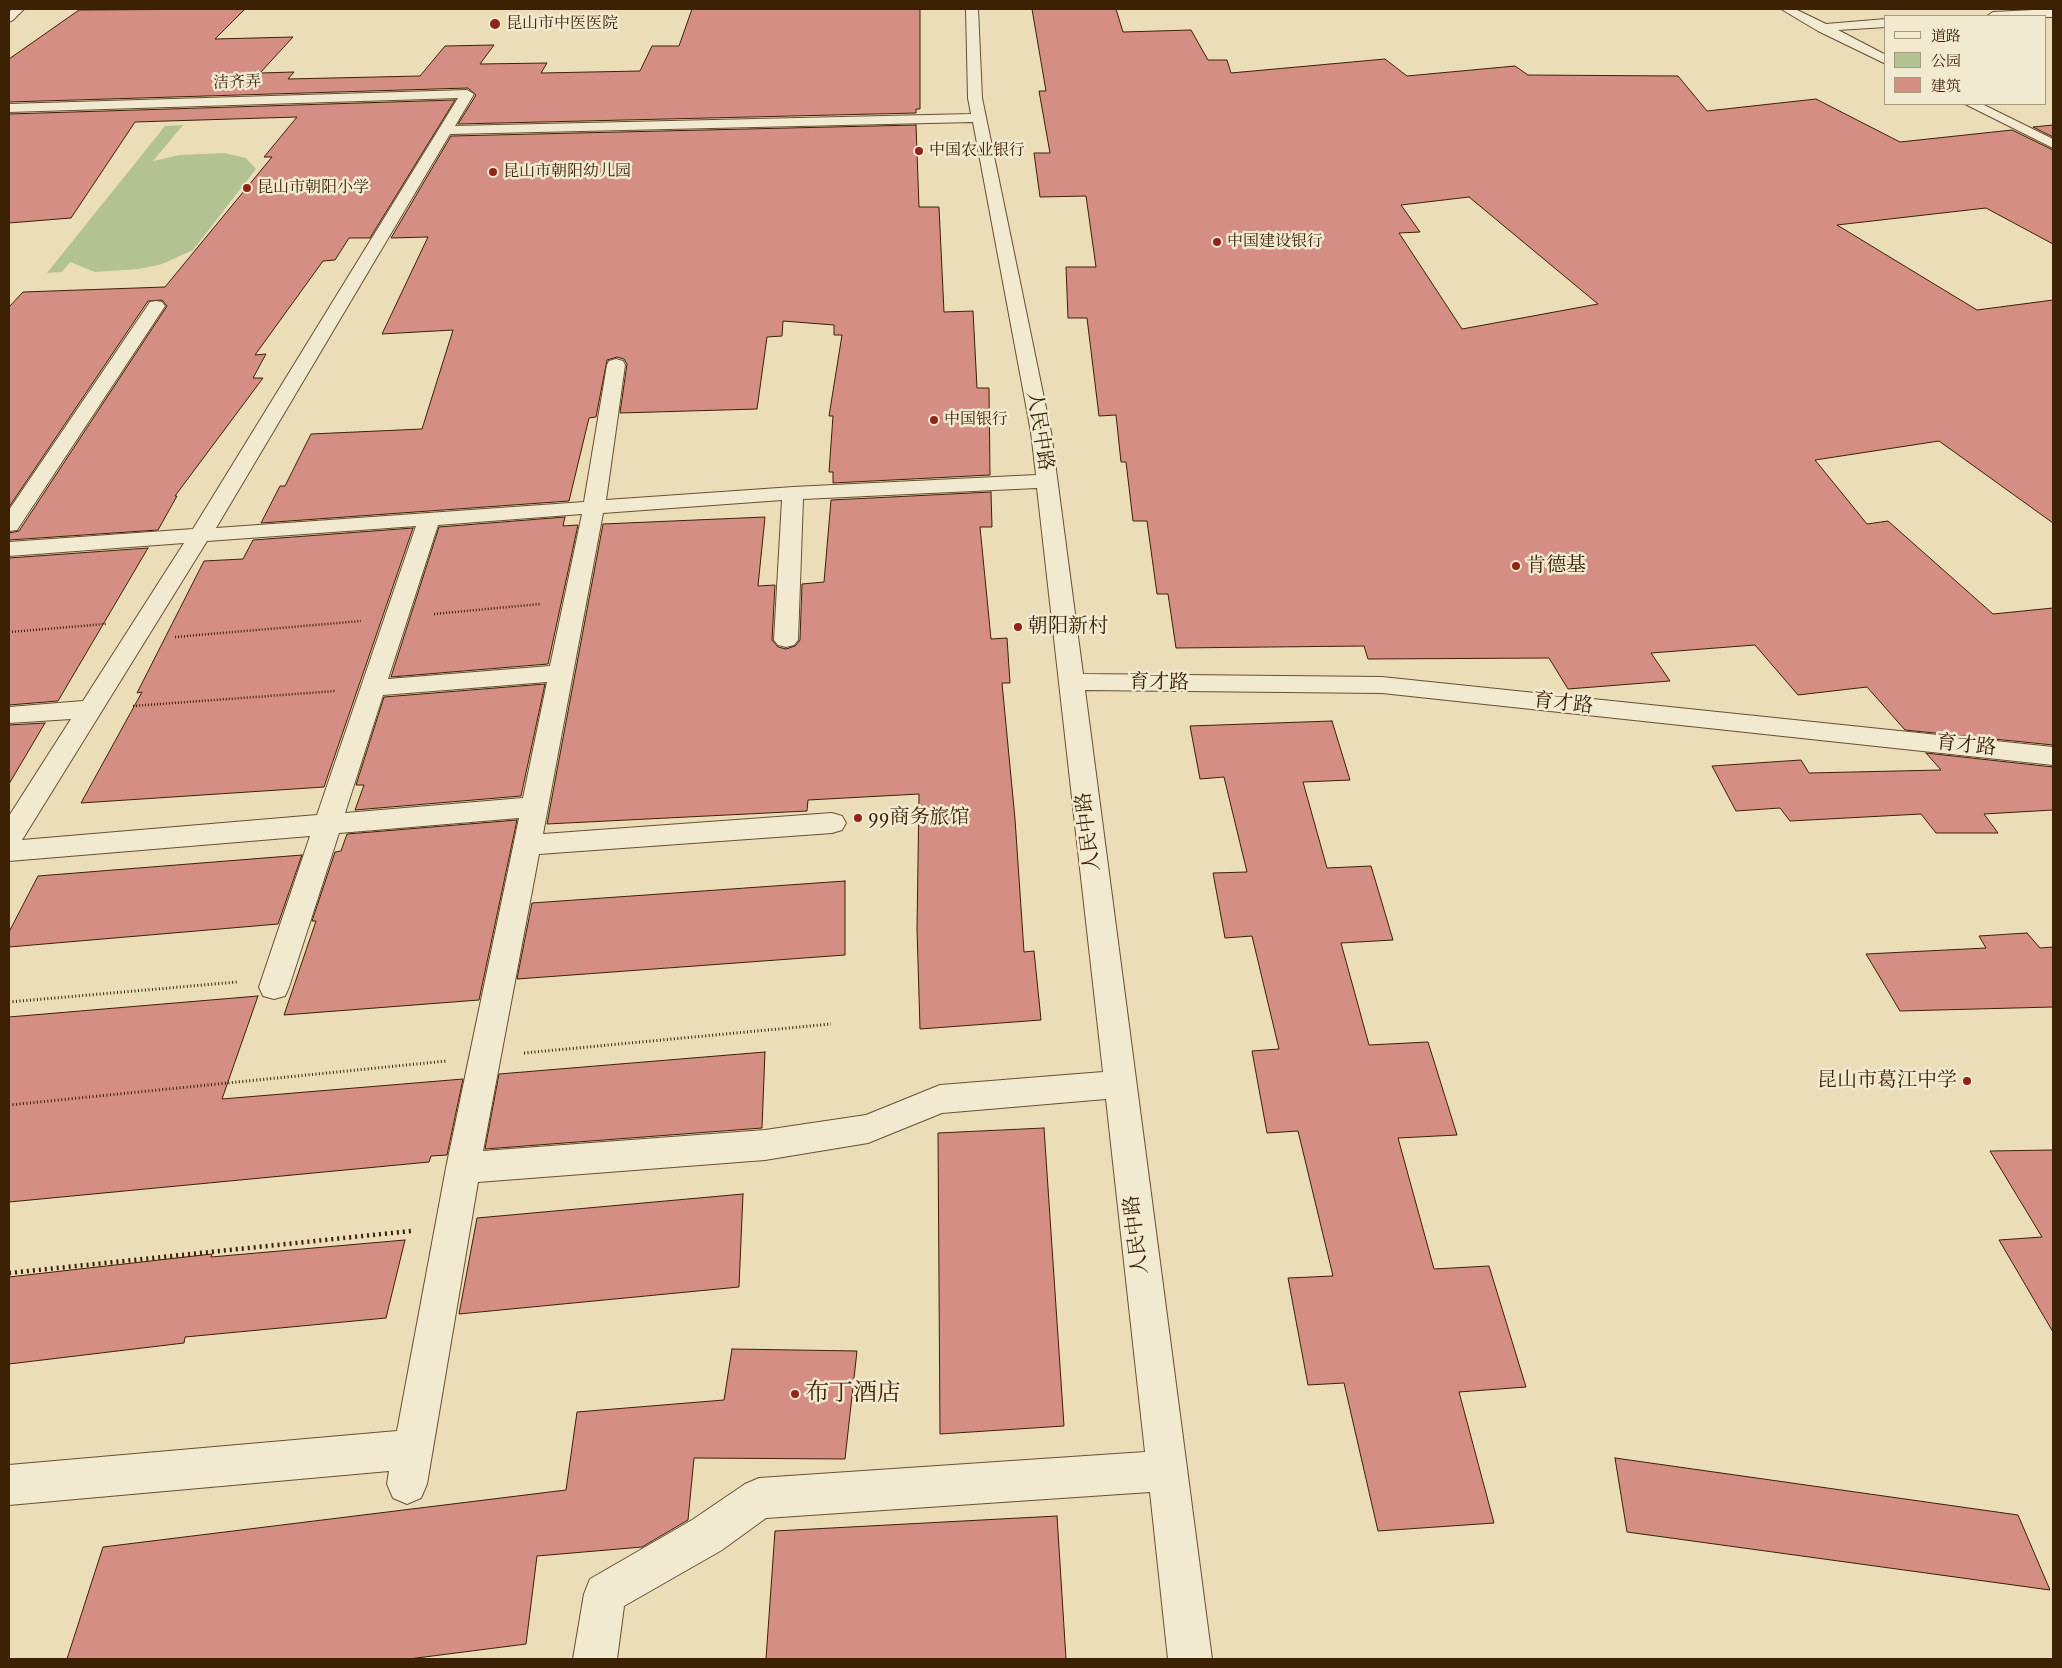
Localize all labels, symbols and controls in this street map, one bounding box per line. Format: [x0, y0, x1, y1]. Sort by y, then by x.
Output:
place label: 昆山市中医医院 [506, 14, 618, 34]
legend [1884, 15, 2047, 105]
marker: 昆山市中医医院 [488, 17, 502, 31]
text: 道路 [1931, 27, 1961, 45]
text: 公园 [1931, 52, 1961, 70]
street label: 洁齐弄 [213, 73, 261, 93]
text: 建筑 [1931, 77, 1961, 95]
place label: 中国农业银行 [929, 141, 1025, 161]
marker: 中国农业银行 [913, 145, 925, 157]
place label: 昆山市朝阳幼儿园 [503, 162, 631, 182]
marker: 昆山市朝阳幼儿园 [487, 166, 499, 178]
place label: 昆山市朝阳小学 [257, 178, 369, 198]
marker: 昆山市朝阳小学 [241, 182, 253, 194]
place label: 中国建设银行 [1227, 232, 1323, 252]
marker: 中国建设银行 [1211, 236, 1223, 248]
street label: 人民中路 [1021, 390, 1057, 472]
place label: 中国银行 [944, 410, 1008, 430]
marker: 中国银行 [928, 414, 940, 426]
place label: 肯德基 [1526, 554, 1586, 578]
marker: 肯德基 [1510, 560, 1522, 572]
place label: 朝阳新村 [1028, 615, 1108, 639]
marker: 朝阳新村 [1012, 621, 1024, 633]
street label: 育才路 [1129, 670, 1189, 696]
street label: 育才路 [1532, 689, 1594, 719]
street label: 育才路 [1935, 731, 1997, 761]
street label: 人民中路 [1072, 791, 1106, 873]
place label: 99商务旅馆 [868, 806, 969, 830]
marker: 99商务旅馆 [852, 812, 864, 824]
place label: 昆山市葛江中学 [1817, 1069, 1957, 1093]
marker: 昆山市葛江中学 [1961, 1075, 1973, 1087]
street label: 人民中路 [1120, 1194, 1154, 1276]
place label: 布丁酒店 [805, 1380, 901, 1408]
marker: 布丁酒店 [789, 1388, 801, 1400]

